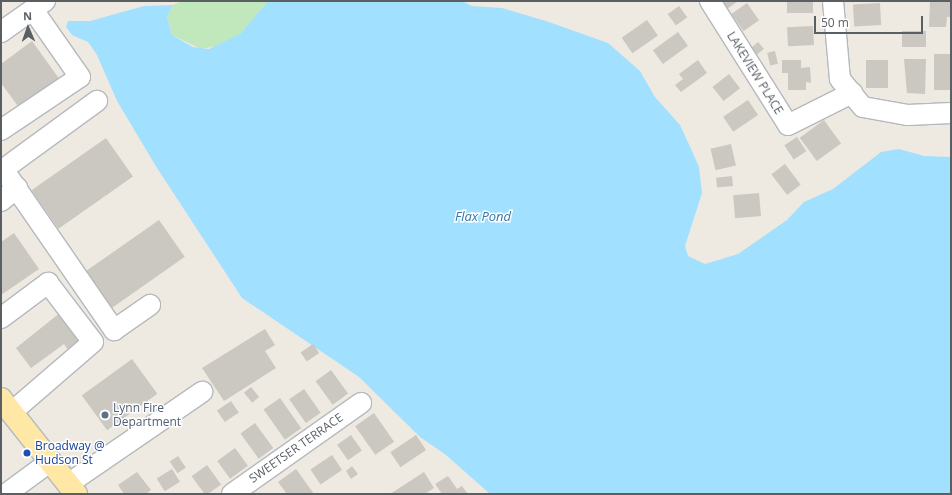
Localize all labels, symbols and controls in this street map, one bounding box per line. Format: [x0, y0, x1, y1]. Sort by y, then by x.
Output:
north arrow [8, 8, 48, 48]
text: N [23, 8, 32, 23]
scale bar [816, 8, 925, 34]
text: 50 m [821, 14, 849, 31]
street label: LAKEVIEW PLACE [724, 29, 786, 117]
water label: Flax Pond [455, 208, 511, 224]
place label: Lynn Fire Department [113, 401, 181, 429]
marker: Lynn Fire Department [100, 410, 110, 420]
street label: SWEETSER TERRACE [246, 410, 346, 486]
place label: Broadway @ Hudson St [35, 439, 105, 467]
marker: Broadway @ Hudson St [22, 448, 32, 458]

